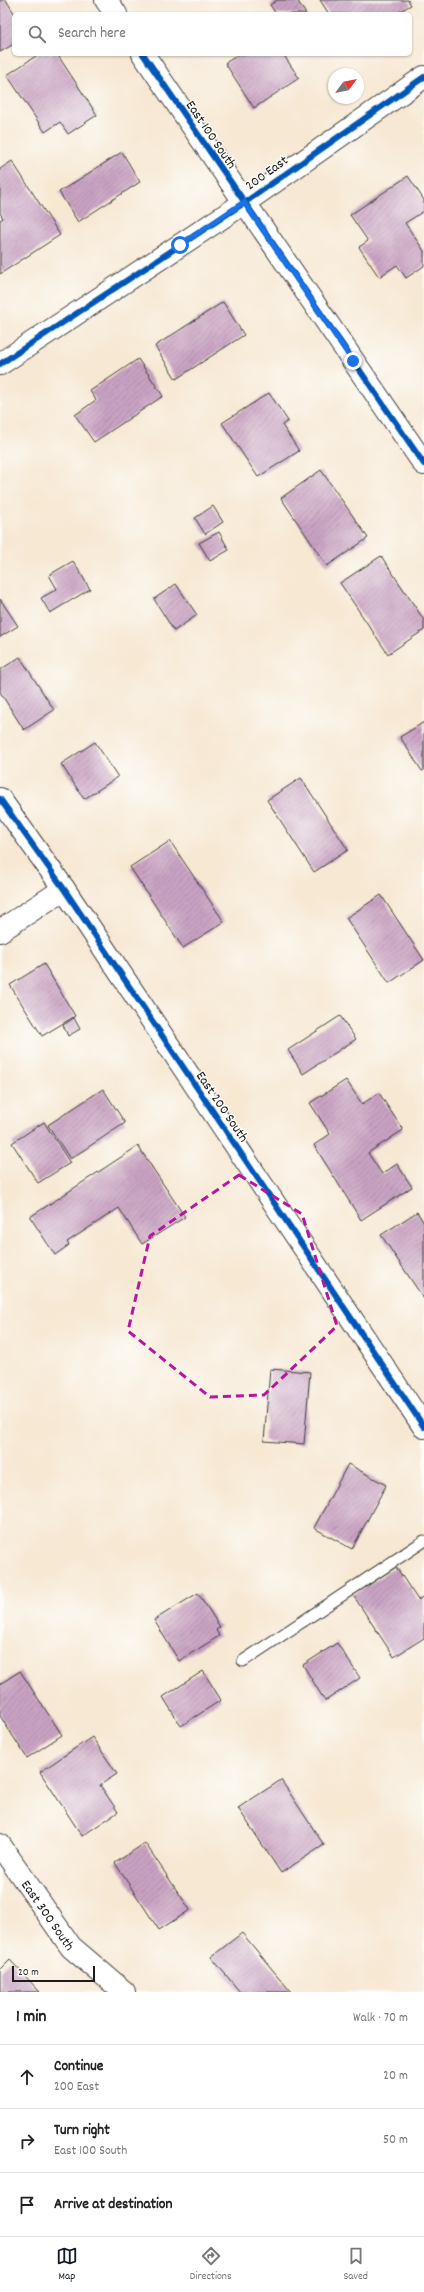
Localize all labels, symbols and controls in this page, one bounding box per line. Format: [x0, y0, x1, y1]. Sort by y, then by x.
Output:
search box [12, 12, 412, 56]
icon: search [26, 23, 48, 45]
text: Search here [58, 23, 126, 45]
north arrow [328, 68, 364, 104]
street label: East 100 South [180, 97, 241, 173]
street label: 200 East [242, 151, 293, 196]
route start [171, 236, 189, 254]
route end [344, 352, 362, 370]
street label: East 200 South [190, 1068, 253, 1147]
street label: East 300 South [15, 1877, 79, 1955]
scale bar [12, 1964, 95, 1983]
text: 20 m [18, 1965, 39, 1981]
text: 1 min [16, 2006, 46, 2030]
text: Walk · 70 m [353, 2009, 408, 2028]
text: Continue [54, 2056, 103, 2078]
icon: ahead [16, 2066, 38, 2088]
text: 20 m [383, 2067, 408, 2086]
text: 200 East [54, 2078, 99, 2097]
text: Turn right [54, 2120, 110, 2142]
icon: right [16, 2130, 38, 2152]
text: 50 m [383, 2131, 408, 2150]
text: East 100 South [54, 2142, 127, 2161]
icon: arrive [16, 2194, 38, 2216]
text: Arrive at destination [54, 2194, 172, 2216]
tab: Map [56, 2245, 78, 2285]
tab: Directions [190, 2245, 232, 2285]
tab: Saved [343, 2245, 368, 2285]

